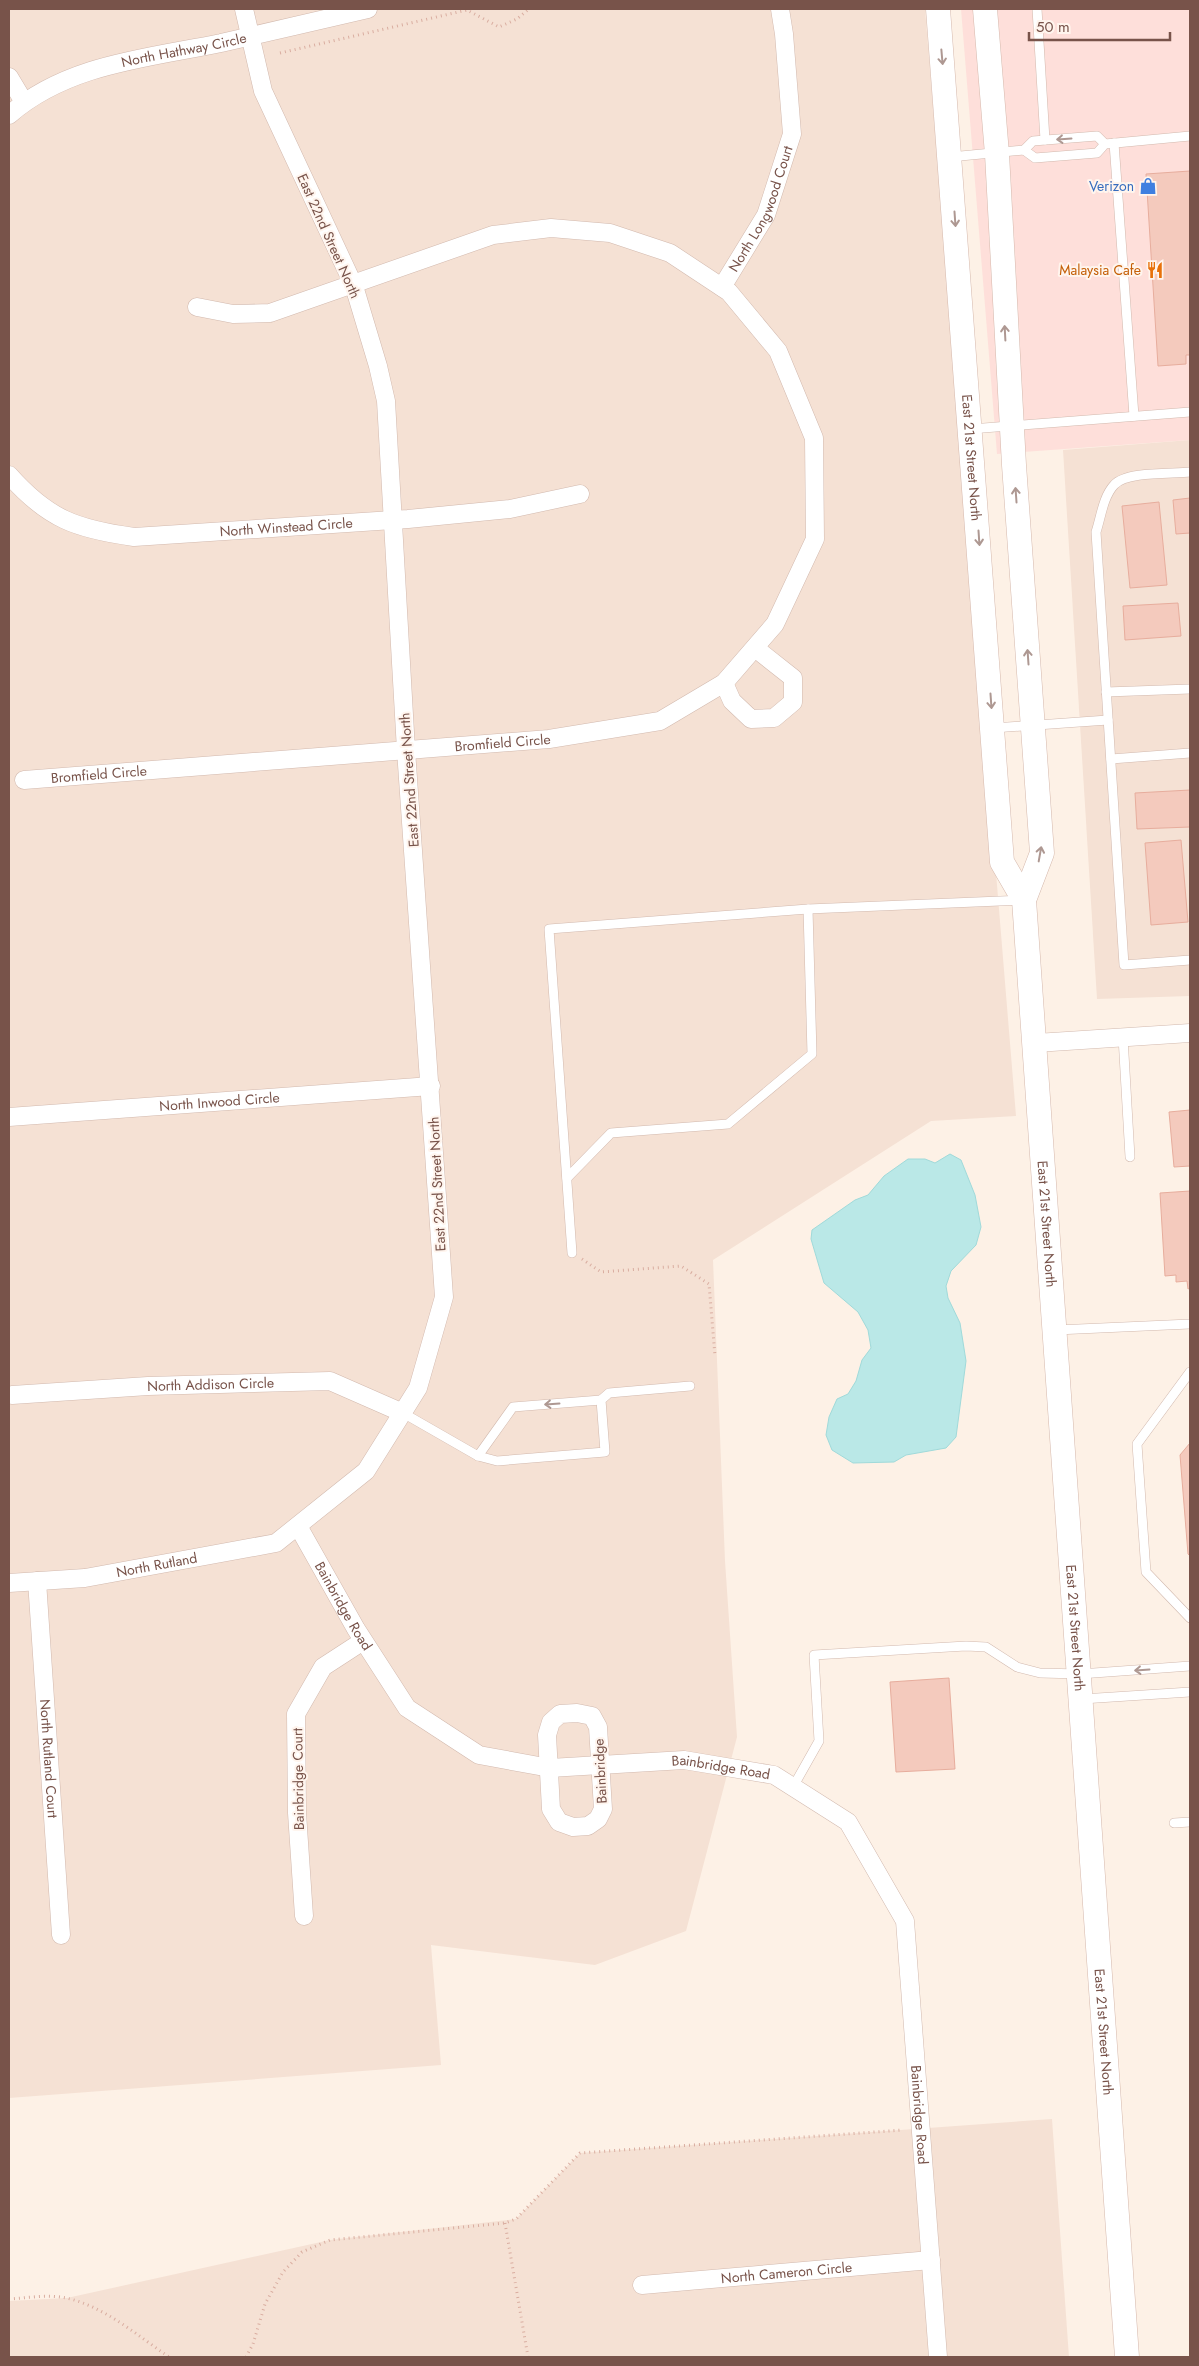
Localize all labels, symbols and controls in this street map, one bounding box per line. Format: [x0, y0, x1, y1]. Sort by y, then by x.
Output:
scale bar [1029, 10, 1170, 42]
text: 50 m [1036, 16, 1070, 38]
street label: North Hathway Circle [119, 28, 248, 72]
one-way arrow [938, 49, 947, 65]
one-way arrow [1056, 134, 1072, 143]
street label: North Longwood Court [724, 143, 798, 276]
street label: East 22nd Street North [292, 170, 366, 302]
place label: Verizon [1089, 176, 1134, 196]
shop icon: Verizon [1138, 176, 1158, 196]
one-way arrow [950, 211, 960, 227]
place label: Malaysia Cafe [1059, 260, 1141, 280]
restaurant icon: Malaysia Cafe [1145, 260, 1165, 280]
one-way arrow [1001, 325, 1010, 341]
street label: East 21st Street North [957, 394, 986, 522]
one-way arrow [1011, 488, 1021, 504]
street label: North Winstead Circle [219, 513, 353, 541]
one-way arrow [975, 530, 984, 546]
one-way arrow [1023, 650, 1032, 666]
one-way arrow [986, 692, 995, 708]
street label: East 22nd Street North [394, 712, 424, 848]
street label: Bromfield Circle [454, 729, 551, 756]
street label: Bromfield Circle [50, 760, 148, 788]
one-way arrow [1035, 846, 1045, 862]
street label: North Inwood Circle [158, 1087, 280, 1116]
street label: East 22nd Street North [423, 1116, 451, 1252]
street label: East 21st Street North [1032, 1160, 1061, 1288]
street label: North Addison Circle [147, 1373, 274, 1396]
one-way arrow [545, 1399, 561, 1409]
street label: North Rutland [114, 1548, 199, 1582]
street label: Bainbridge Road [310, 1558, 377, 1654]
street label: East 21st Street North [1061, 1564, 1090, 1692]
one-way arrow [1134, 1665, 1150, 1674]
street label: North Rutland Court [35, 1698, 63, 1819]
street label: Bainbridge Court [287, 1727, 309, 1830]
street label: Bainbridge [588, 1738, 612, 1804]
street label: Bainbridge Road [671, 1750, 772, 1784]
street label: East 21st Street North [1090, 1968, 1118, 2096]
street label: Bainbridge Road [906, 2064, 933, 2165]
street label: North Cameron Circle [720, 2257, 853, 2288]

